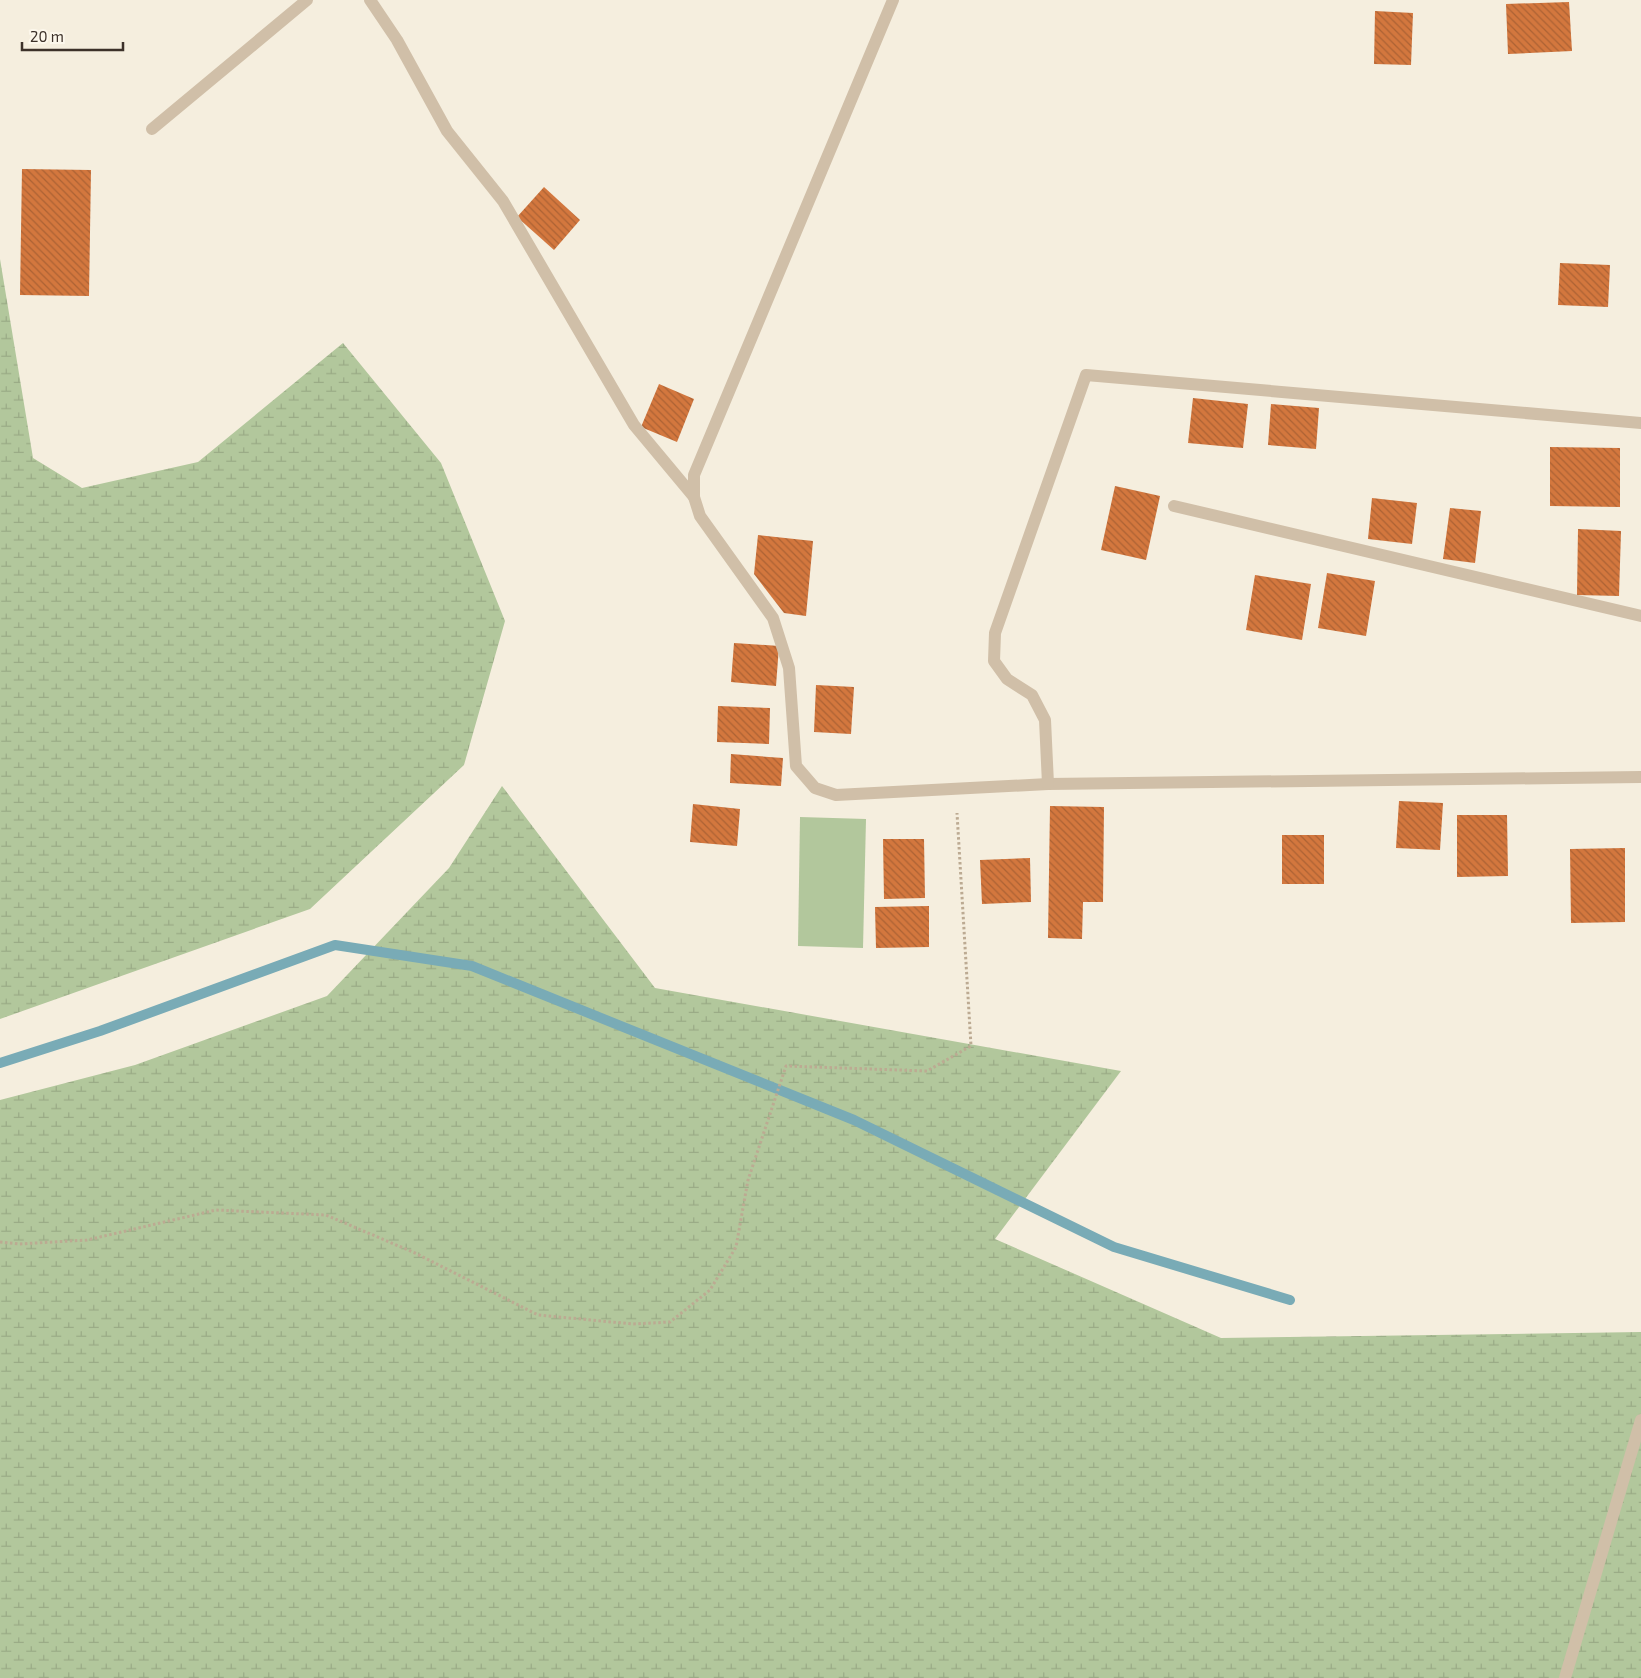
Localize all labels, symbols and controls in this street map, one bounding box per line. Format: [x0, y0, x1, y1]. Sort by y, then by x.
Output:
scale bar [22, 20, 124, 52]
text: 20 m [30, 27, 64, 45]

